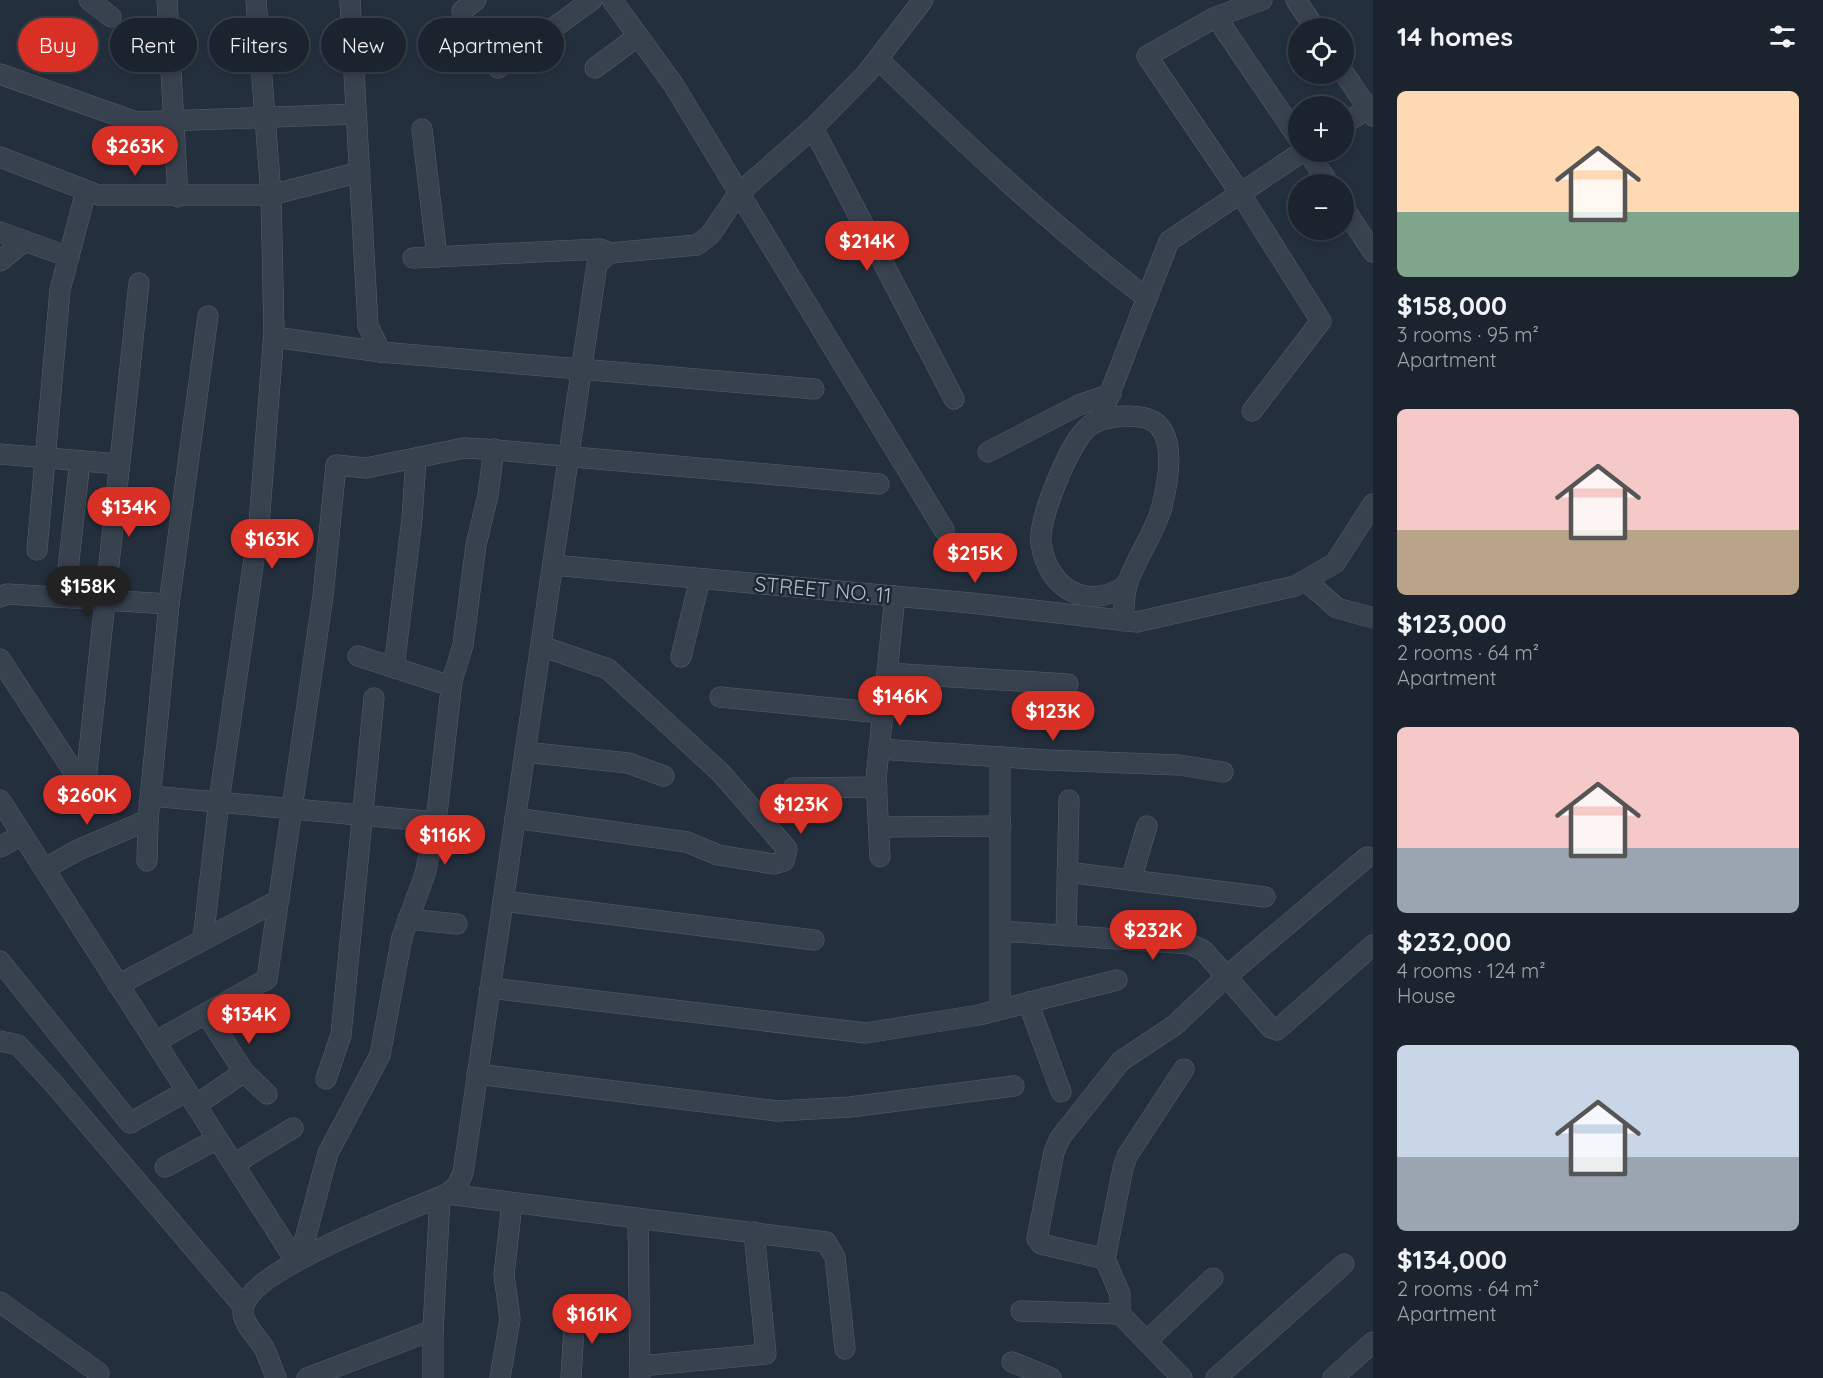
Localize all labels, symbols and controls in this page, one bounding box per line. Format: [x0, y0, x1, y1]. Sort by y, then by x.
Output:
chip: Buy [18, 18, 98, 72]
chip: Rent [110, 18, 197, 72]
chip: Filters [209, 18, 309, 72]
chip: New [321, 18, 406, 72]
chip: Apartment [418, 18, 564, 72]
map controls [1288, 18, 1354, 240]
button: locate [1288, 18, 1354, 84]
text: 14 homes [1397, 20, 1513, 53]
icon: filters [1766, 20, 1799, 53]
button: + [1288, 96, 1354, 162]
pin: $263K [93, 126, 177, 177]
icon: home [1544, 130, 1652, 238]
text: $263K [106, 133, 164, 158]
button: − [1288, 174, 1354, 240]
pin: $214K [825, 221, 909, 272]
text: $214K [839, 228, 895, 253]
text: $158,000 [1397, 289, 1507, 322]
text: 3 rooms · 95 m² [1397, 322, 1539, 347]
text: Apartment [1397, 347, 1497, 372]
icon: home [1544, 448, 1652, 556]
pin: $134K [87, 487, 171, 538]
text: $134K [101, 494, 157, 519]
pin: $163K [230, 519, 314, 570]
text: $163K [245, 526, 299, 551]
pin: $215K [933, 533, 1017, 584]
text: $215K [947, 540, 1003, 565]
pin: $158K [46, 566, 130, 617]
street label: STREET NO. 11 [754, 570, 893, 608]
text: $158K [60, 573, 116, 598]
text: $123,000 [1397, 607, 1506, 640]
text: 2 rooms · 64 m² [1397, 640, 1539, 665]
text: Apartment [1397, 665, 1497, 690]
pin: $146K [858, 676, 942, 727]
text: $146K [872, 683, 928, 708]
pin: $123K [1011, 691, 1095, 742]
text: $123K [1026, 698, 1080, 723]
icon: home [1544, 766, 1652, 874]
pin: $260K [45, 775, 129, 826]
text: $260K [57, 782, 117, 807]
pin: $123K [759, 784, 843, 835]
text: $123K [774, 791, 828, 816]
pin: $116K [403, 815, 487, 866]
text: $116K [419, 822, 471, 847]
pin: $232K [1111, 910, 1195, 961]
text: $232K [1124, 917, 1182, 942]
text: $232,000 [1397, 925, 1511, 958]
text: 4 rooms · 124 m² [1397, 958, 1546, 983]
text: House [1397, 983, 1456, 1008]
pin: $134K [207, 994, 291, 1045]
text: $134K [221, 1001, 277, 1026]
icon: home [1544, 1084, 1652, 1192]
text: $134,000 [1397, 1243, 1507, 1276]
text: 2 rooms · 64 m² [1397, 1276, 1539, 1301]
pin: $161K [550, 1294, 634, 1345]
text: $161K [566, 1301, 618, 1326]
text: Apartment [1397, 1301, 1497, 1326]

